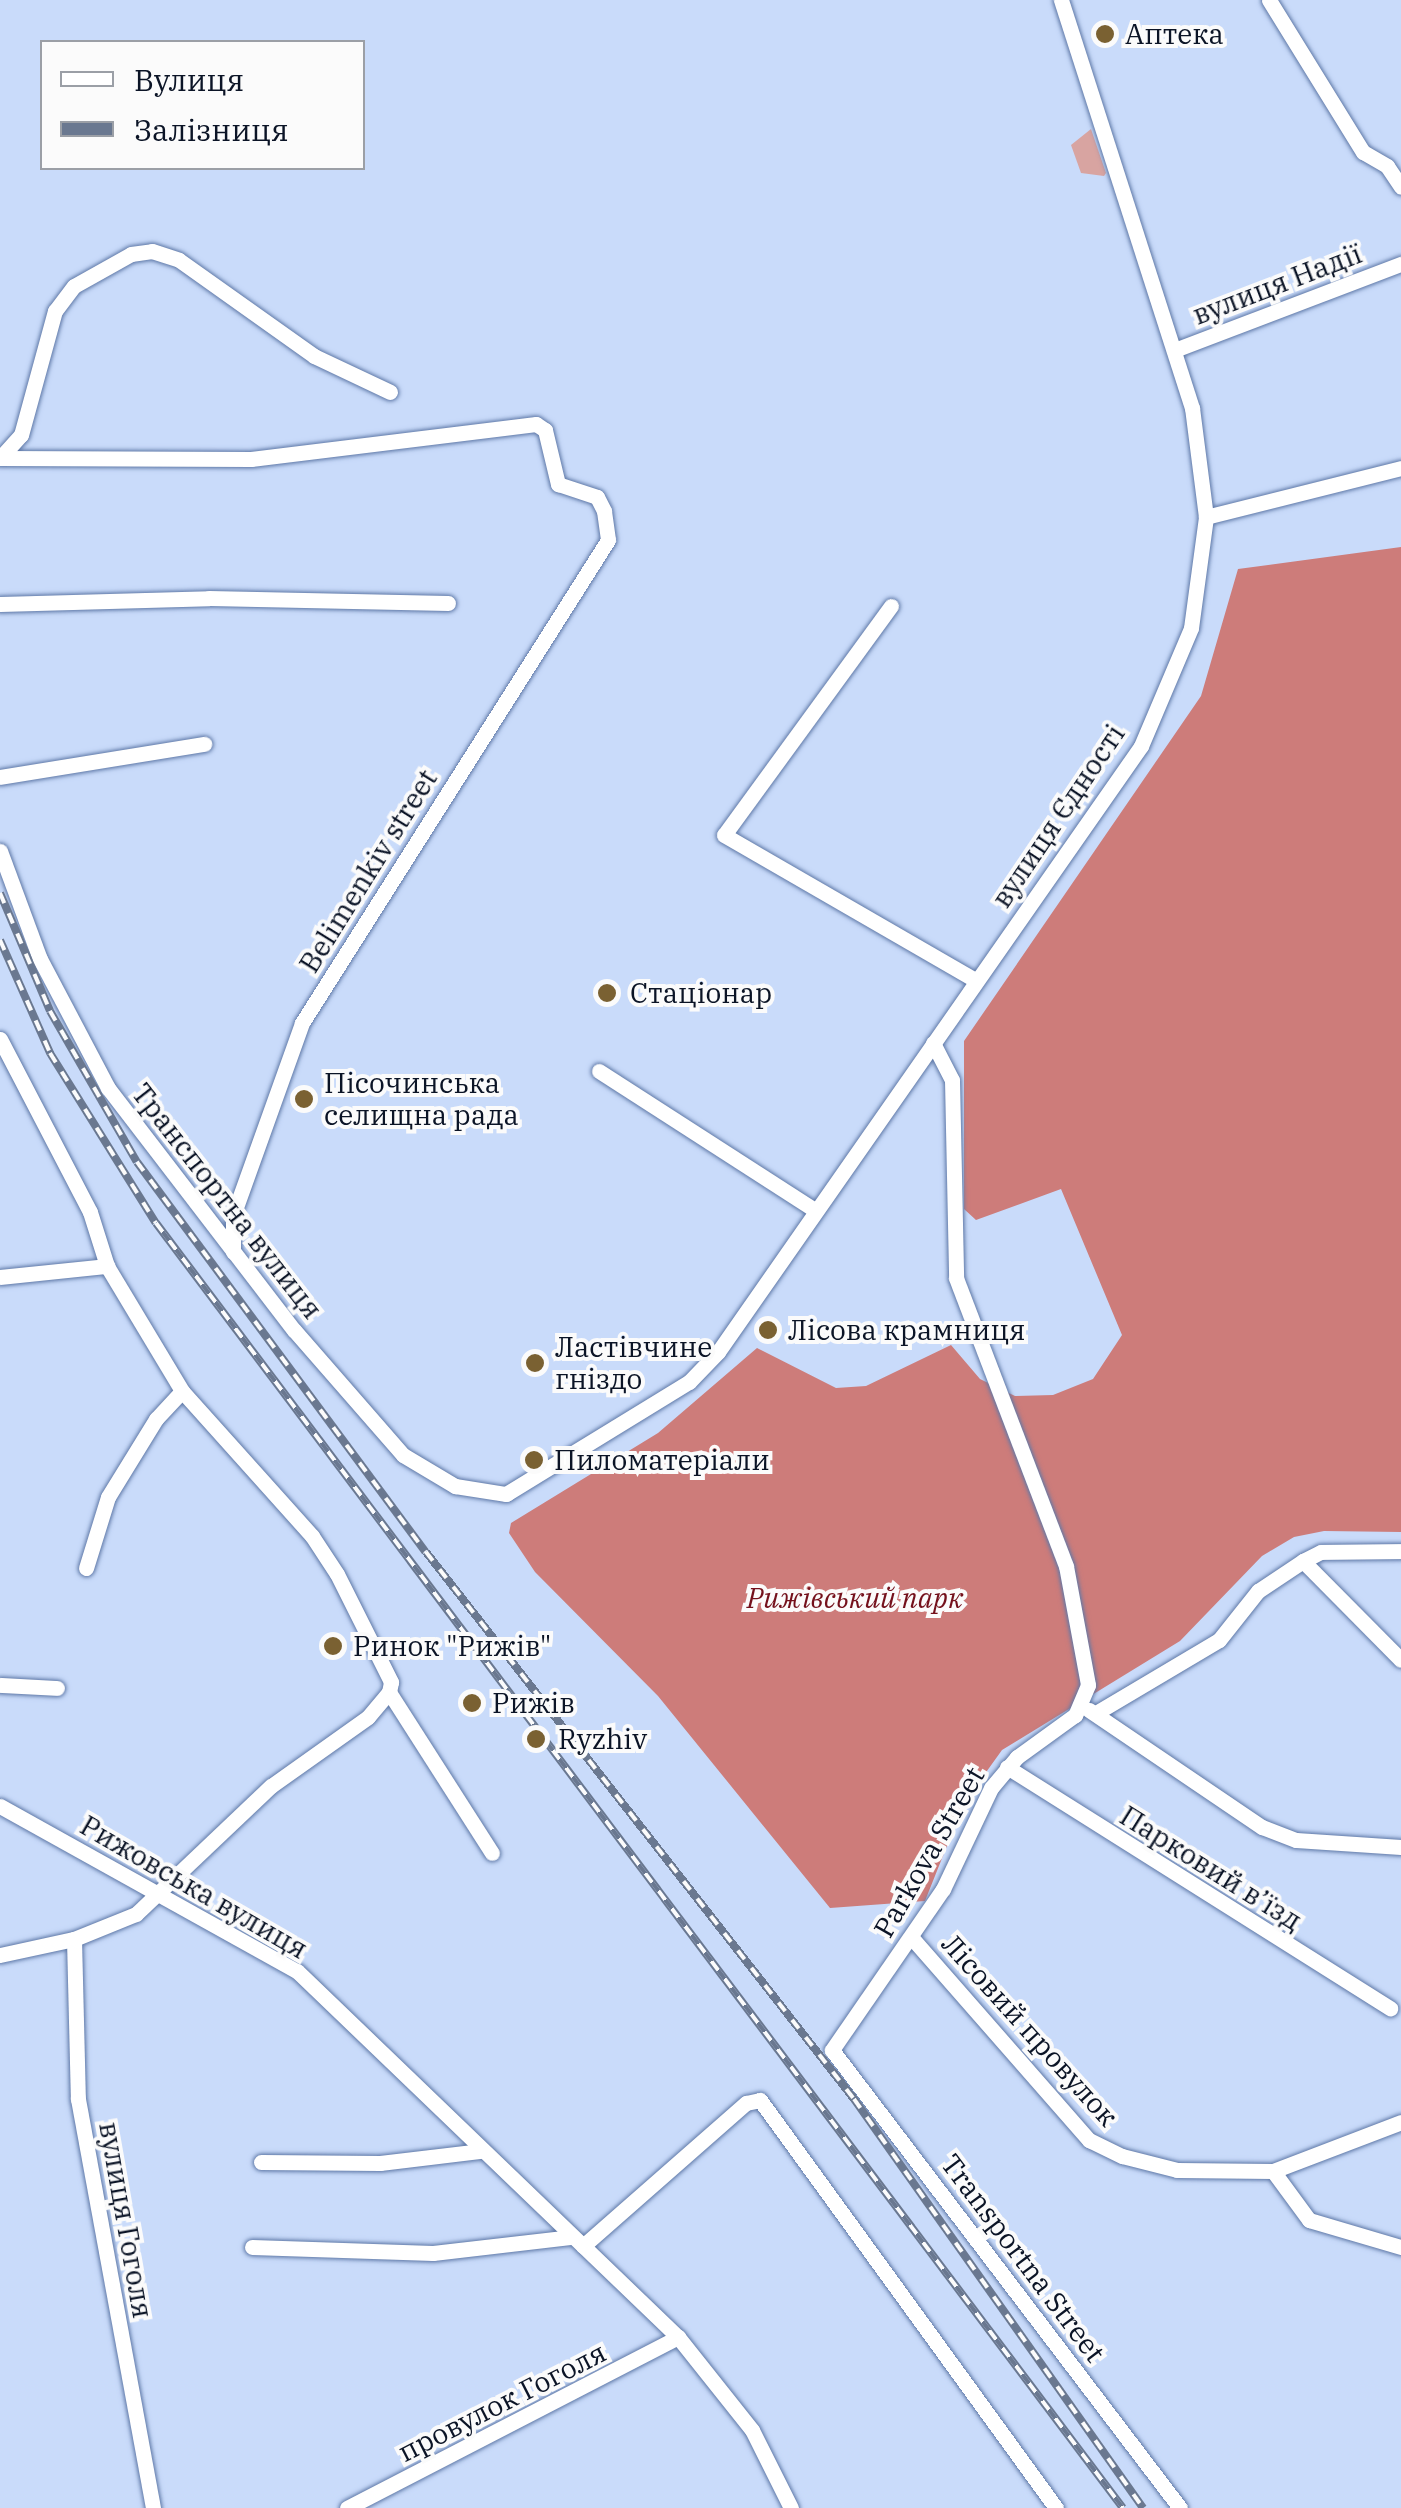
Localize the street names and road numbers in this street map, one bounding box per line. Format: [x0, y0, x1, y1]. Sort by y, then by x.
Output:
street label: вулиця Надії [1188, 236, 1366, 332]
street label: вулиця Єдності [984, 718, 1132, 914]
street label: Belimenkiv street [292, 763, 444, 979]
street label: Транспортна вулиця [125, 1077, 329, 1325]
street label: Parkova Street [867, 1761, 991, 1943]
street label: Парковий в’їзд [1114, 1799, 1308, 1937]
street label: Рижовська вулиця [74, 1808, 314, 1966]
street label: Лісовий провулок [935, 1927, 1125, 2133]
street label: вулиця Гоголя [92, 2119, 160, 2321]
street label: Transportna Street [934, 2148, 1112, 2368]
street label: провулок Гоголя [392, 2335, 612, 2469]

